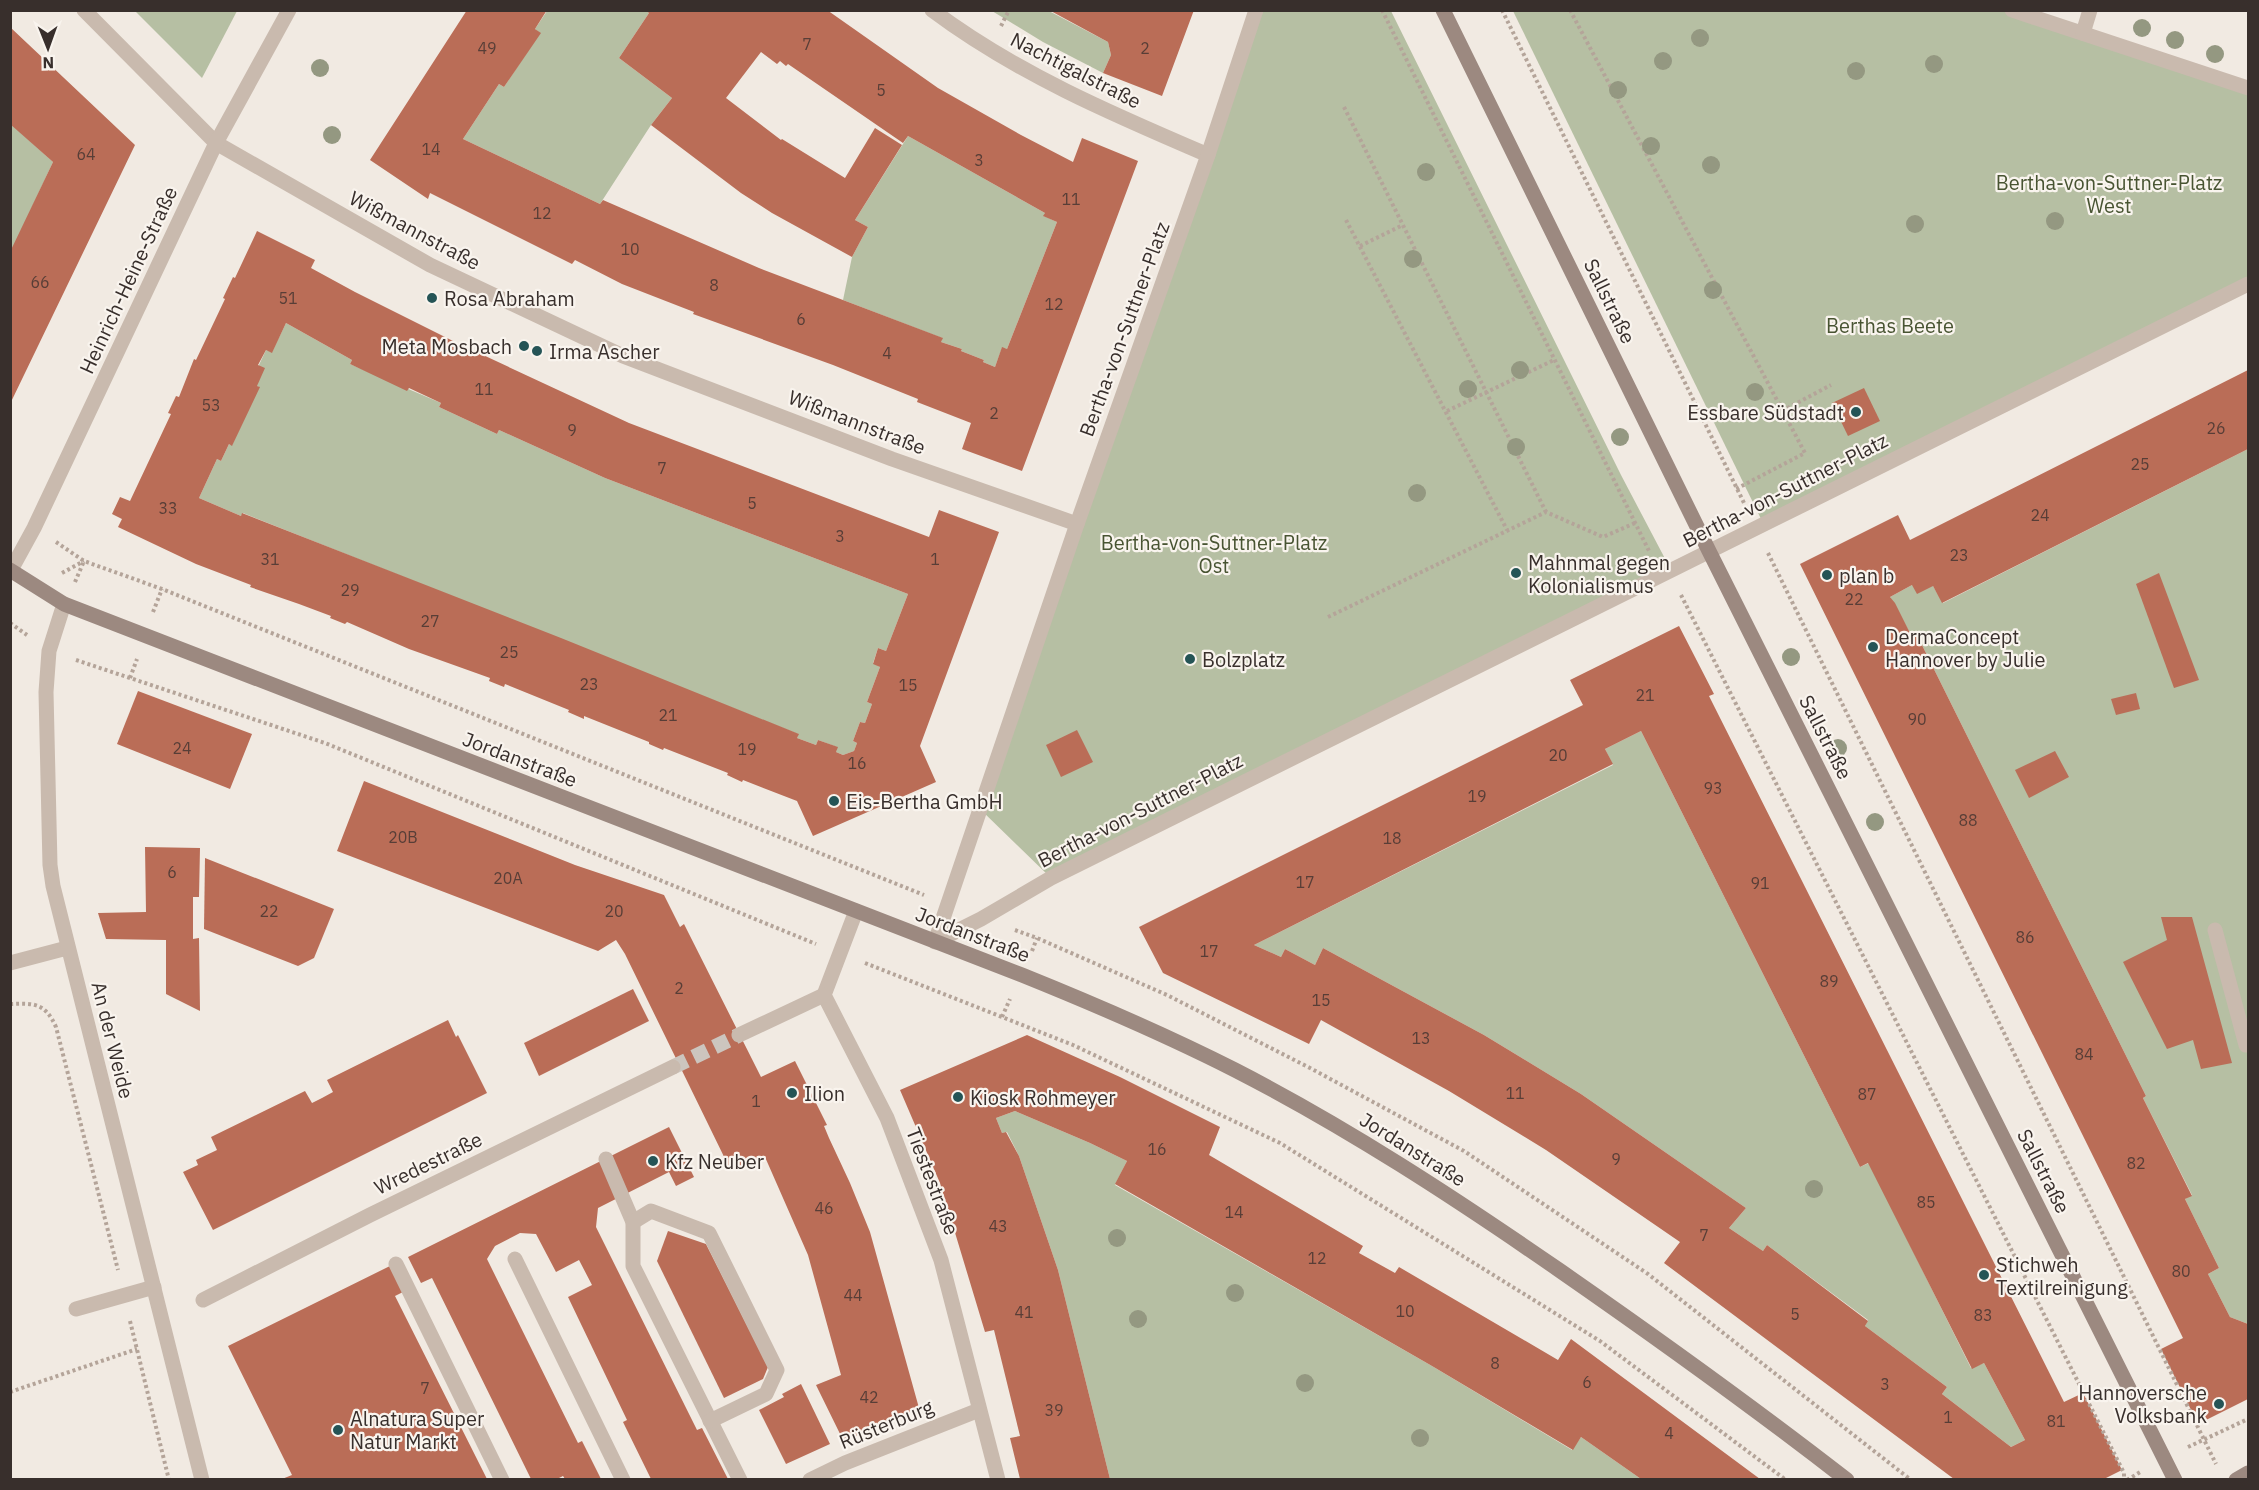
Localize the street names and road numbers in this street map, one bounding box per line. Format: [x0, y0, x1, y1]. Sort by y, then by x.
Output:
street label: Nachtigalstraße [1006, 25, 1146, 115]
street label: Heinrich-Heine-Straße [73, 182, 183, 378]
street label: Wißmannstraße [345, 184, 485, 276]
street label: Bertha-von-Suttner-Platz [1073, 218, 1175, 440]
street label: Sallstraße [1578, 254, 1642, 348]
street label: Wißmannstraße [785, 383, 929, 461]
street label: Bertha-von-Suttner-Platz [1678, 427, 1892, 553]
street label: Sallstraße [1793, 690, 1859, 784]
street label: Jordanstraße [459, 725, 581, 793]
street label: Bertha-von-Suttner-Platz [1033, 747, 1247, 873]
street label: Jordanstraße [912, 900, 1034, 968]
street label: An der Weide [85, 979, 141, 1101]
street label: Jordanstraße [1355, 1106, 1471, 1192]
street label: Tiestestraße [900, 1123, 966, 1239]
street label: Sallstraße [2011, 1124, 2077, 1218]
street label: Wredestraße [370, 1125, 486, 1201]
street label: Rüsterburg [835, 1393, 938, 1455]

